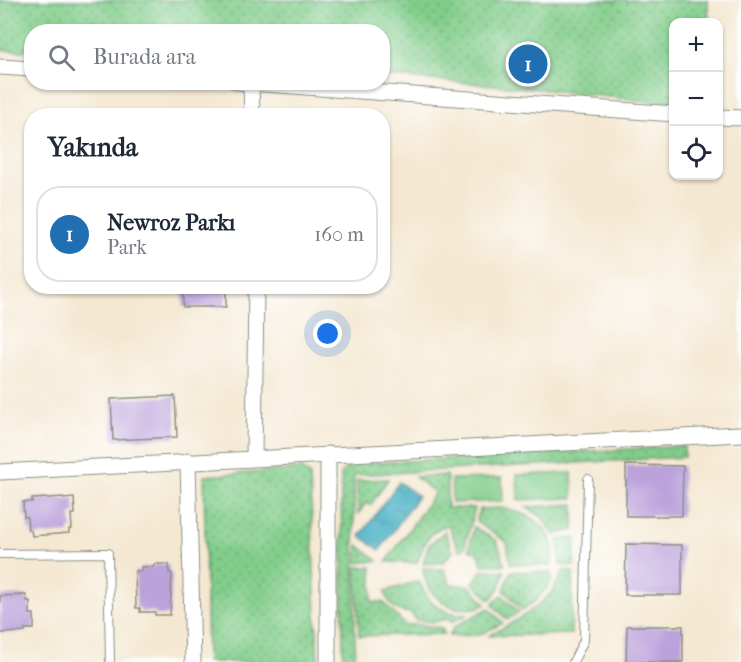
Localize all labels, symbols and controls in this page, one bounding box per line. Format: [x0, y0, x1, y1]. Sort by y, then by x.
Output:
map controls [669, 18, 723, 180]
button: + [669, 18, 723, 72]
search box [24, 24, 390, 90]
icon: search [45, 41, 78, 74]
pin: 1 [508, 42, 548, 86]
text: Burada ara [93, 44, 196, 70]
button: − [669, 72, 723, 126]
button: locate [669, 126, 723, 180]
text: Yakında [48, 132, 138, 163]
text: Newroz Parkı [107, 210, 235, 236]
text: 1 [66, 223, 73, 246]
text: 160 m [314, 223, 364, 246]
text: Park [107, 236, 147, 259]
your location [313, 319, 342, 348]

